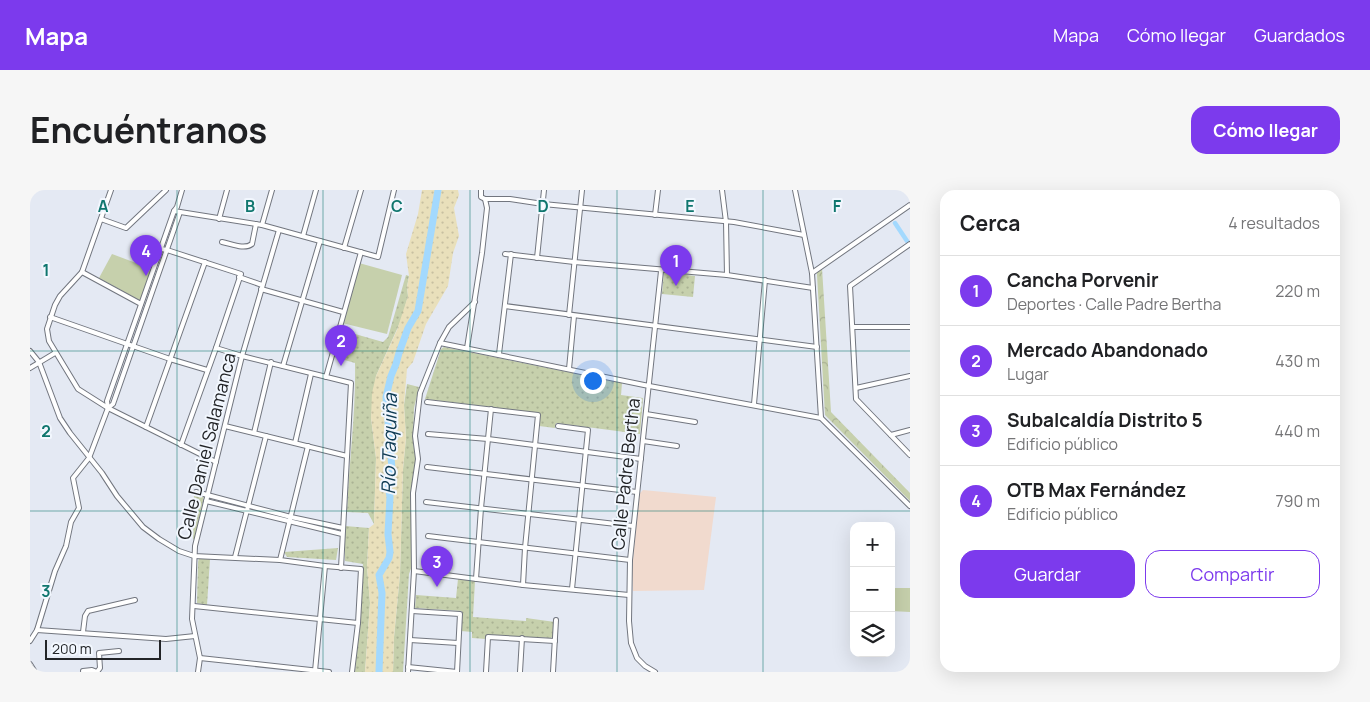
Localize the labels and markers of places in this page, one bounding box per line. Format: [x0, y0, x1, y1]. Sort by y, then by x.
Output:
pin: 4 [130, 235, 162, 276]
pin: 1 [660, 245, 692, 286]
pin: 2 [325, 325, 357, 366]
pin: 3 [421, 546, 453, 587]

